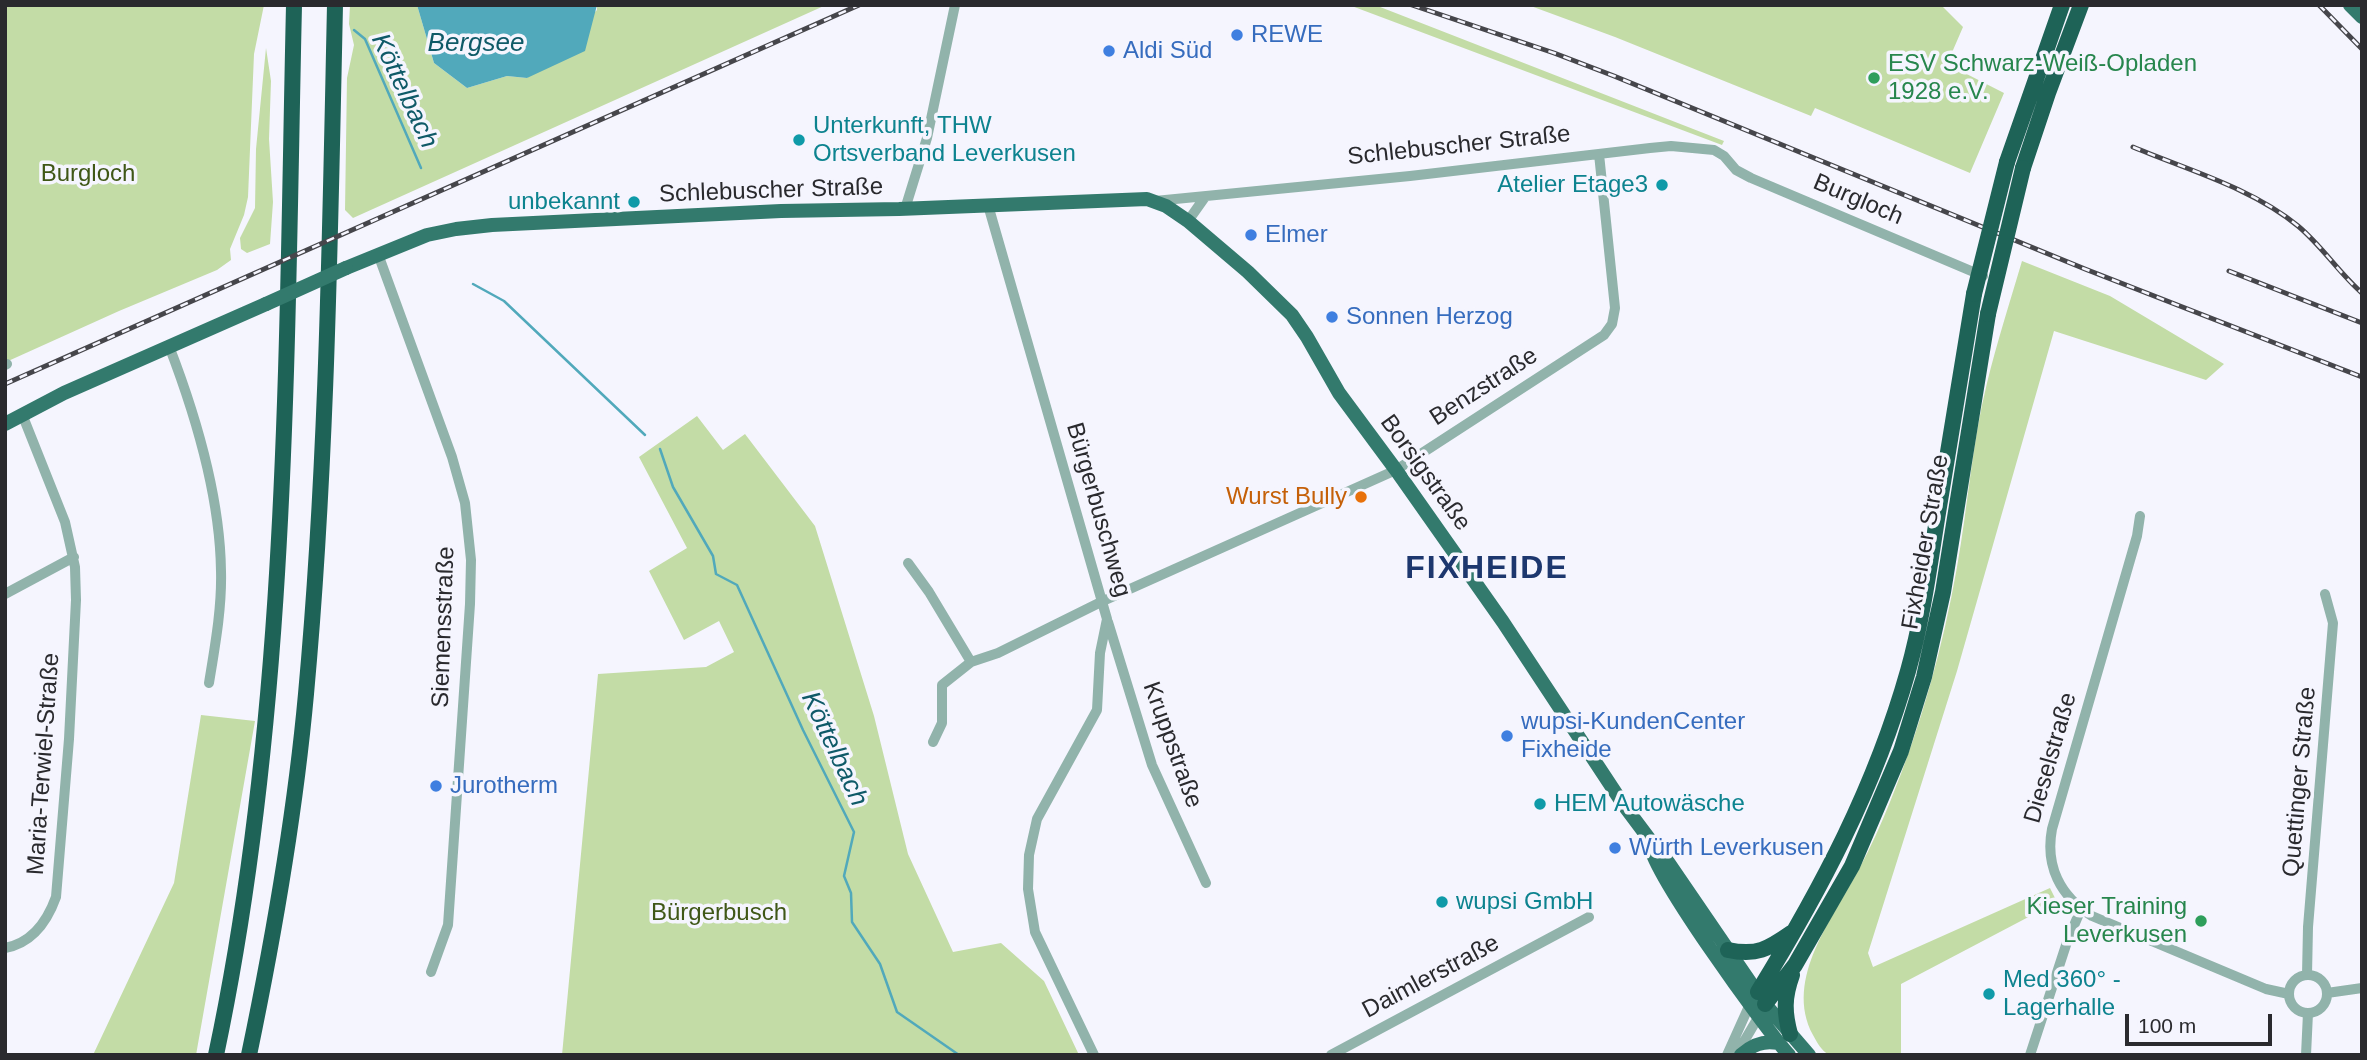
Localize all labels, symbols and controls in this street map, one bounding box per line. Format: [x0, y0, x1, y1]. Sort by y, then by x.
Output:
place label: REWE [1251, 21, 1323, 49]
marker: REWE [1229, 27, 1245, 43]
water label: Bergsee [428, 28, 524, 60]
water label: Köttelbach [364, 29, 444, 153]
place label: Aldi Süd [1123, 37, 1212, 65]
marker: Aldi Süd [1101, 43, 1117, 59]
place label: ESV Schwarz-Weiß-Opladen 1928 e.V. [1888, 50, 2197, 106]
marker: ESV Schwarz-Weiß-Opladen 1928 e.V. [1866, 70, 1882, 86]
place label: Unterkunft, THW Ortsverband Leverkusen [813, 112, 1076, 168]
street label: Schlebuscher Straße [1346, 120, 1572, 172]
marker: Unterkunft, THW Ortsverband Leverkusen [791, 132, 807, 148]
park label: Burgloch [41, 160, 135, 188]
street label: Burgloch [1809, 168, 1907, 232]
place label: Atelier Etage3 [1497, 171, 1648, 199]
street label: Schlebuscher Straße [659, 173, 883, 209]
marker: Atelier Etage3 [1654, 177, 1670, 193]
place label: unbekannt [508, 188, 620, 216]
marker: unbekannt [626, 194, 642, 210]
place label: Elmer [1265, 221, 1328, 249]
marker: Elmer [1243, 227, 1259, 243]
place label: Sonnen Herzog [1346, 303, 1513, 331]
marker: Sonnen Herzog [1324, 309, 1340, 325]
street label: Benzstraße [1425, 342, 1543, 432]
street label: Borsigstraße [1373, 410, 1477, 536]
street label: Bürgerbuschweg [1059, 419, 1137, 601]
street label: Fixheider Straße [1896, 452, 1956, 632]
place label: Wurst Bully [1226, 483, 1347, 511]
marker: Wurst Bully [1353, 489, 1369, 505]
street label: Siemensstraße [427, 546, 461, 708]
district label: FIXHEIDE [1406, 550, 1568, 588]
street label: Maria-Terwiel-Straße [22, 652, 66, 876]
street label: Kruppstraße [1136, 678, 1208, 812]
street label: Quettinger Straße [2277, 686, 2323, 878]
water label: Köttelbach [794, 687, 874, 811]
street label: Dieselstraße [2019, 689, 2083, 827]
place label: wupsi-KundenCenter Fixheide [1521, 708, 1745, 764]
marker: wupsi-KundenCenter Fixheide [1499, 728, 1515, 744]
place label: Jurotherm [450, 772, 558, 800]
marker: Jurotherm [428, 778, 444, 794]
place label: HEM Autowäsche [1554, 790, 1745, 818]
marker: HEM Autowäsche [1532, 796, 1548, 812]
place label: Würth Leverkusen [1629, 834, 1824, 862]
marker: Würth Leverkusen [1607, 840, 1623, 856]
place label: wupsi GmbH [1456, 888, 1593, 916]
place label: Kieser Training Leverkusen [2026, 893, 2187, 949]
marker: wupsi GmbH [1434, 894, 1450, 910]
park label: Bürgerbusch [651, 899, 787, 927]
marker: Kieser Training Leverkusen [2193, 913, 2209, 929]
street label: Daimlerstraße [1358, 929, 1504, 1025]
place label: Med 360° - Lagerhalle [2003, 966, 2121, 1022]
marker: Med 360° - Lagerhalle [1981, 986, 1997, 1002]
scale bar [2129, 1000, 2276, 1044]
text: 100 m [2138, 1014, 2196, 1037]

